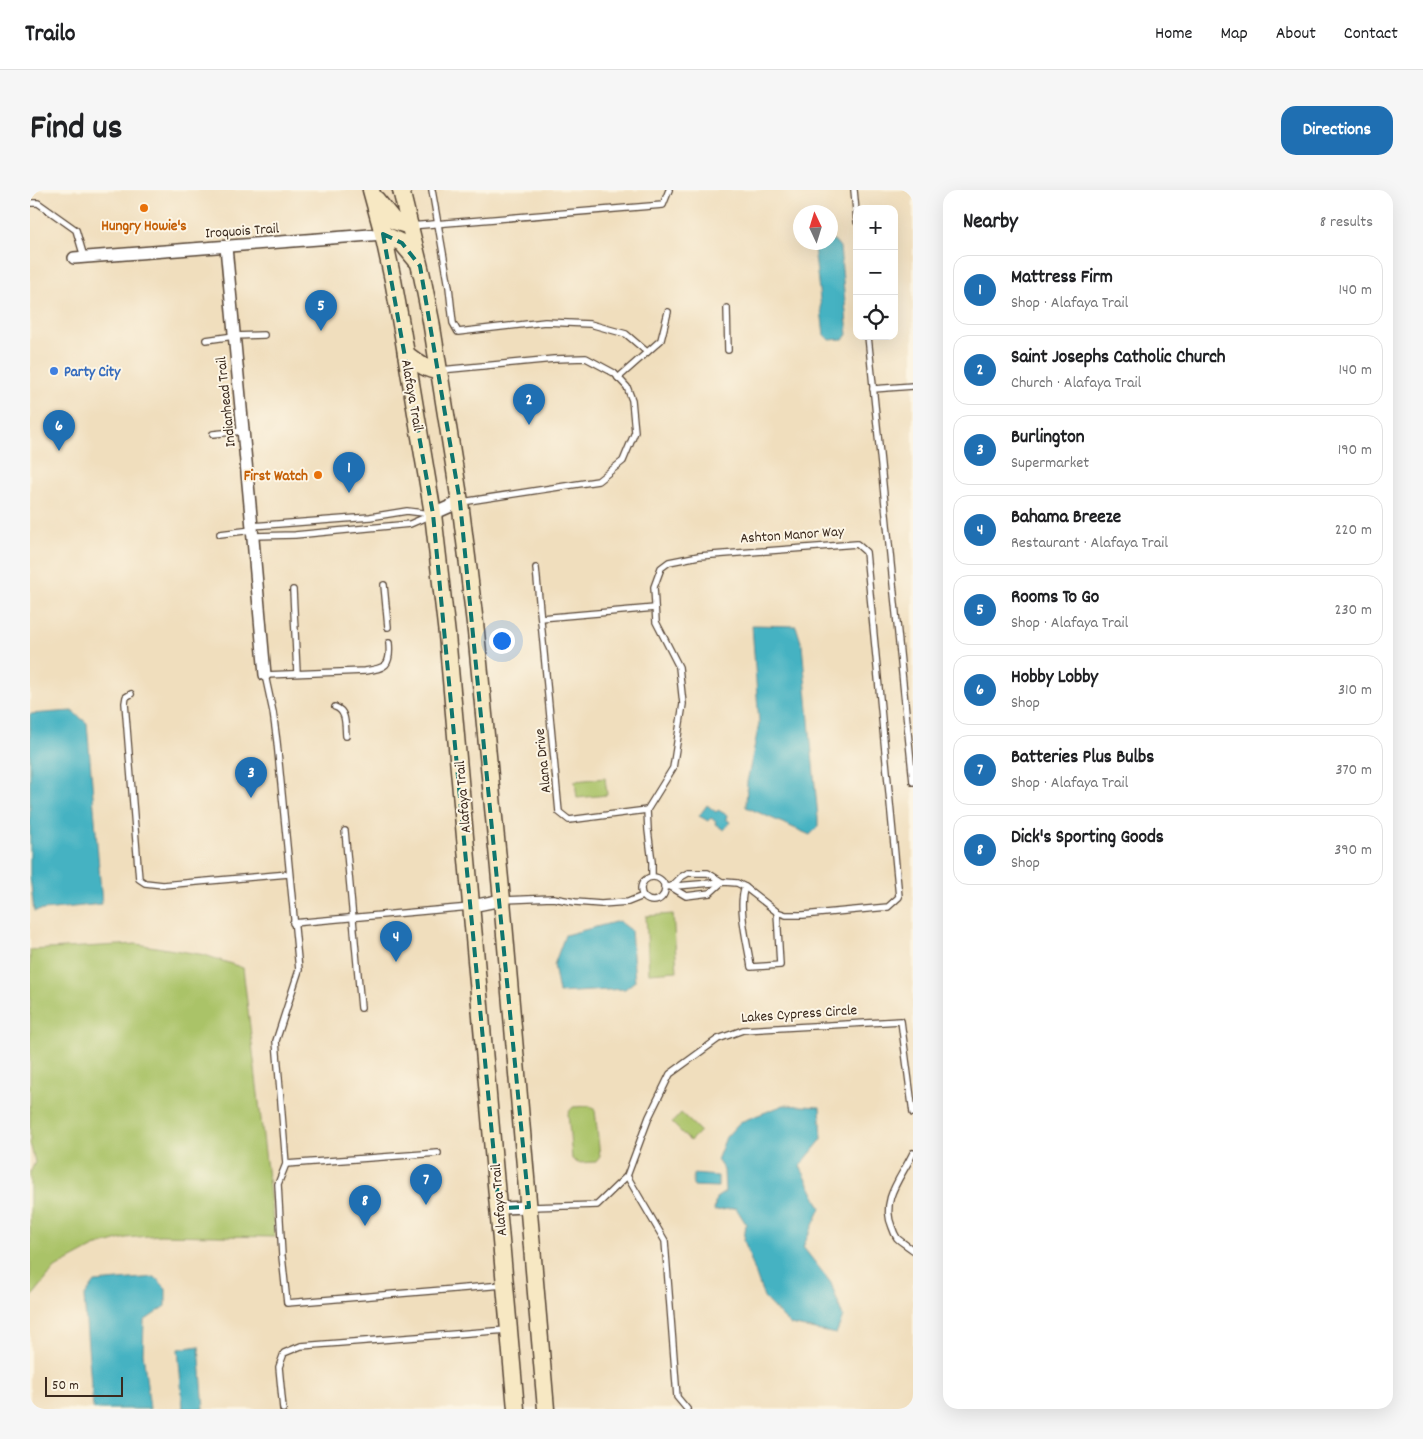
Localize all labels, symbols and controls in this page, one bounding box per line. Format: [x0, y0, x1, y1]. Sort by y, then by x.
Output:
text: Trailo [25, 18, 76, 52]
text: Home [1155, 22, 1192, 47]
text: Map [1220, 22, 1248, 47]
text: About [1276, 22, 1316, 47]
text: Contact [1344, 22, 1398, 47]
text: Find us [30, 105, 122, 155]
button: Directions [1281, 106, 1393, 155]
marker: Hungry Howie's [138, 202, 150, 214]
north arrow [793, 205, 838, 250]
map controls [853, 205, 898, 340]
button: + [853, 205, 898, 250]
text: Nearby [963, 208, 1018, 238]
text: 8 results [1320, 211, 1373, 234]
place label: Hungry Howie's [101, 216, 187, 238]
street label: Iroquois Trail [204, 218, 280, 246]
button: − [853, 250, 898, 295]
text: Mattress Firm [1011, 265, 1113, 292]
text: 1 [978, 279, 982, 302]
text: 140 m [1338, 279, 1372, 302]
pin: 5 [305, 290, 337, 331]
text: Shop · Alafaya Trail [1011, 292, 1128, 315]
button: locate [853, 295, 898, 340]
text: Saint Josephs Catholic Church [1011, 345, 1226, 372]
street label: Indianhead Trail [211, 355, 243, 448]
street label: Alafaya Trail [394, 358, 428, 433]
text: 2 [977, 359, 984, 382]
text: 140 m [1338, 359, 1372, 382]
place label: Party City [64, 362, 121, 384]
marker: Party City [48, 365, 60, 377]
text: Church · Alafaya Trail [1011, 372, 1141, 395]
pin: 2 [513, 384, 545, 425]
pin: 6 [43, 410, 75, 451]
text: Burlington [1011, 425, 1085, 452]
text: 3 [976, 439, 984, 462]
text: 190 m [1338, 439, 1372, 462]
pin: 1 [333, 452, 365, 493]
text: Supermarket [1011, 452, 1089, 475]
place label: First Watch [244, 466, 308, 488]
marker: First Watch [312, 469, 324, 481]
text: Bahama Breeze [1011, 505, 1121, 532]
text: 4 [977, 519, 983, 542]
text: 220 m [1335, 519, 1372, 542]
street label: Ashton Manor Way [739, 521, 846, 551]
text: Restaurant · Alafaya Trail [1011, 532, 1168, 555]
text: Rooms To Go [1011, 585, 1099, 612]
text: 5 [976, 599, 984, 622]
text: 230 m [1335, 599, 1372, 622]
text: Shop · Alafaya Trail [1011, 612, 1128, 635]
your location [489, 628, 515, 654]
text: Hobby Lobby [1011, 665, 1098, 692]
text: 6 [976, 679, 984, 702]
text: 310 m [1338, 679, 1372, 702]
text: Shop [1011, 692, 1040, 715]
street label: Alana Drive [530, 727, 558, 794]
text: Batteries Plus Bulbs [1011, 745, 1154, 772]
pin: 3 [235, 757, 267, 798]
street label: Alafaya Trail [450, 759, 478, 834]
text: 7 [977, 759, 983, 782]
text: 370 m [1335, 759, 1372, 782]
text: Shop · Alafaya Trail [1011, 772, 1128, 795]
text: Dick's Sporting Goods [1011, 825, 1164, 852]
text: 8 [977, 839, 983, 862]
text: 390 m [1334, 839, 1372, 862]
text: Shop [1011, 852, 1040, 875]
pin: 4 [380, 921, 412, 962]
street label: Lakes Cypress Circle [740, 1000, 858, 1030]
street label: Alafaya Trail [486, 1162, 514, 1237]
pin: 7 [410, 1164, 442, 1205]
pin: 8 [349, 1185, 381, 1226]
scale bar [45, 1374, 122, 1397]
text: 50 m [52, 1376, 79, 1396]

